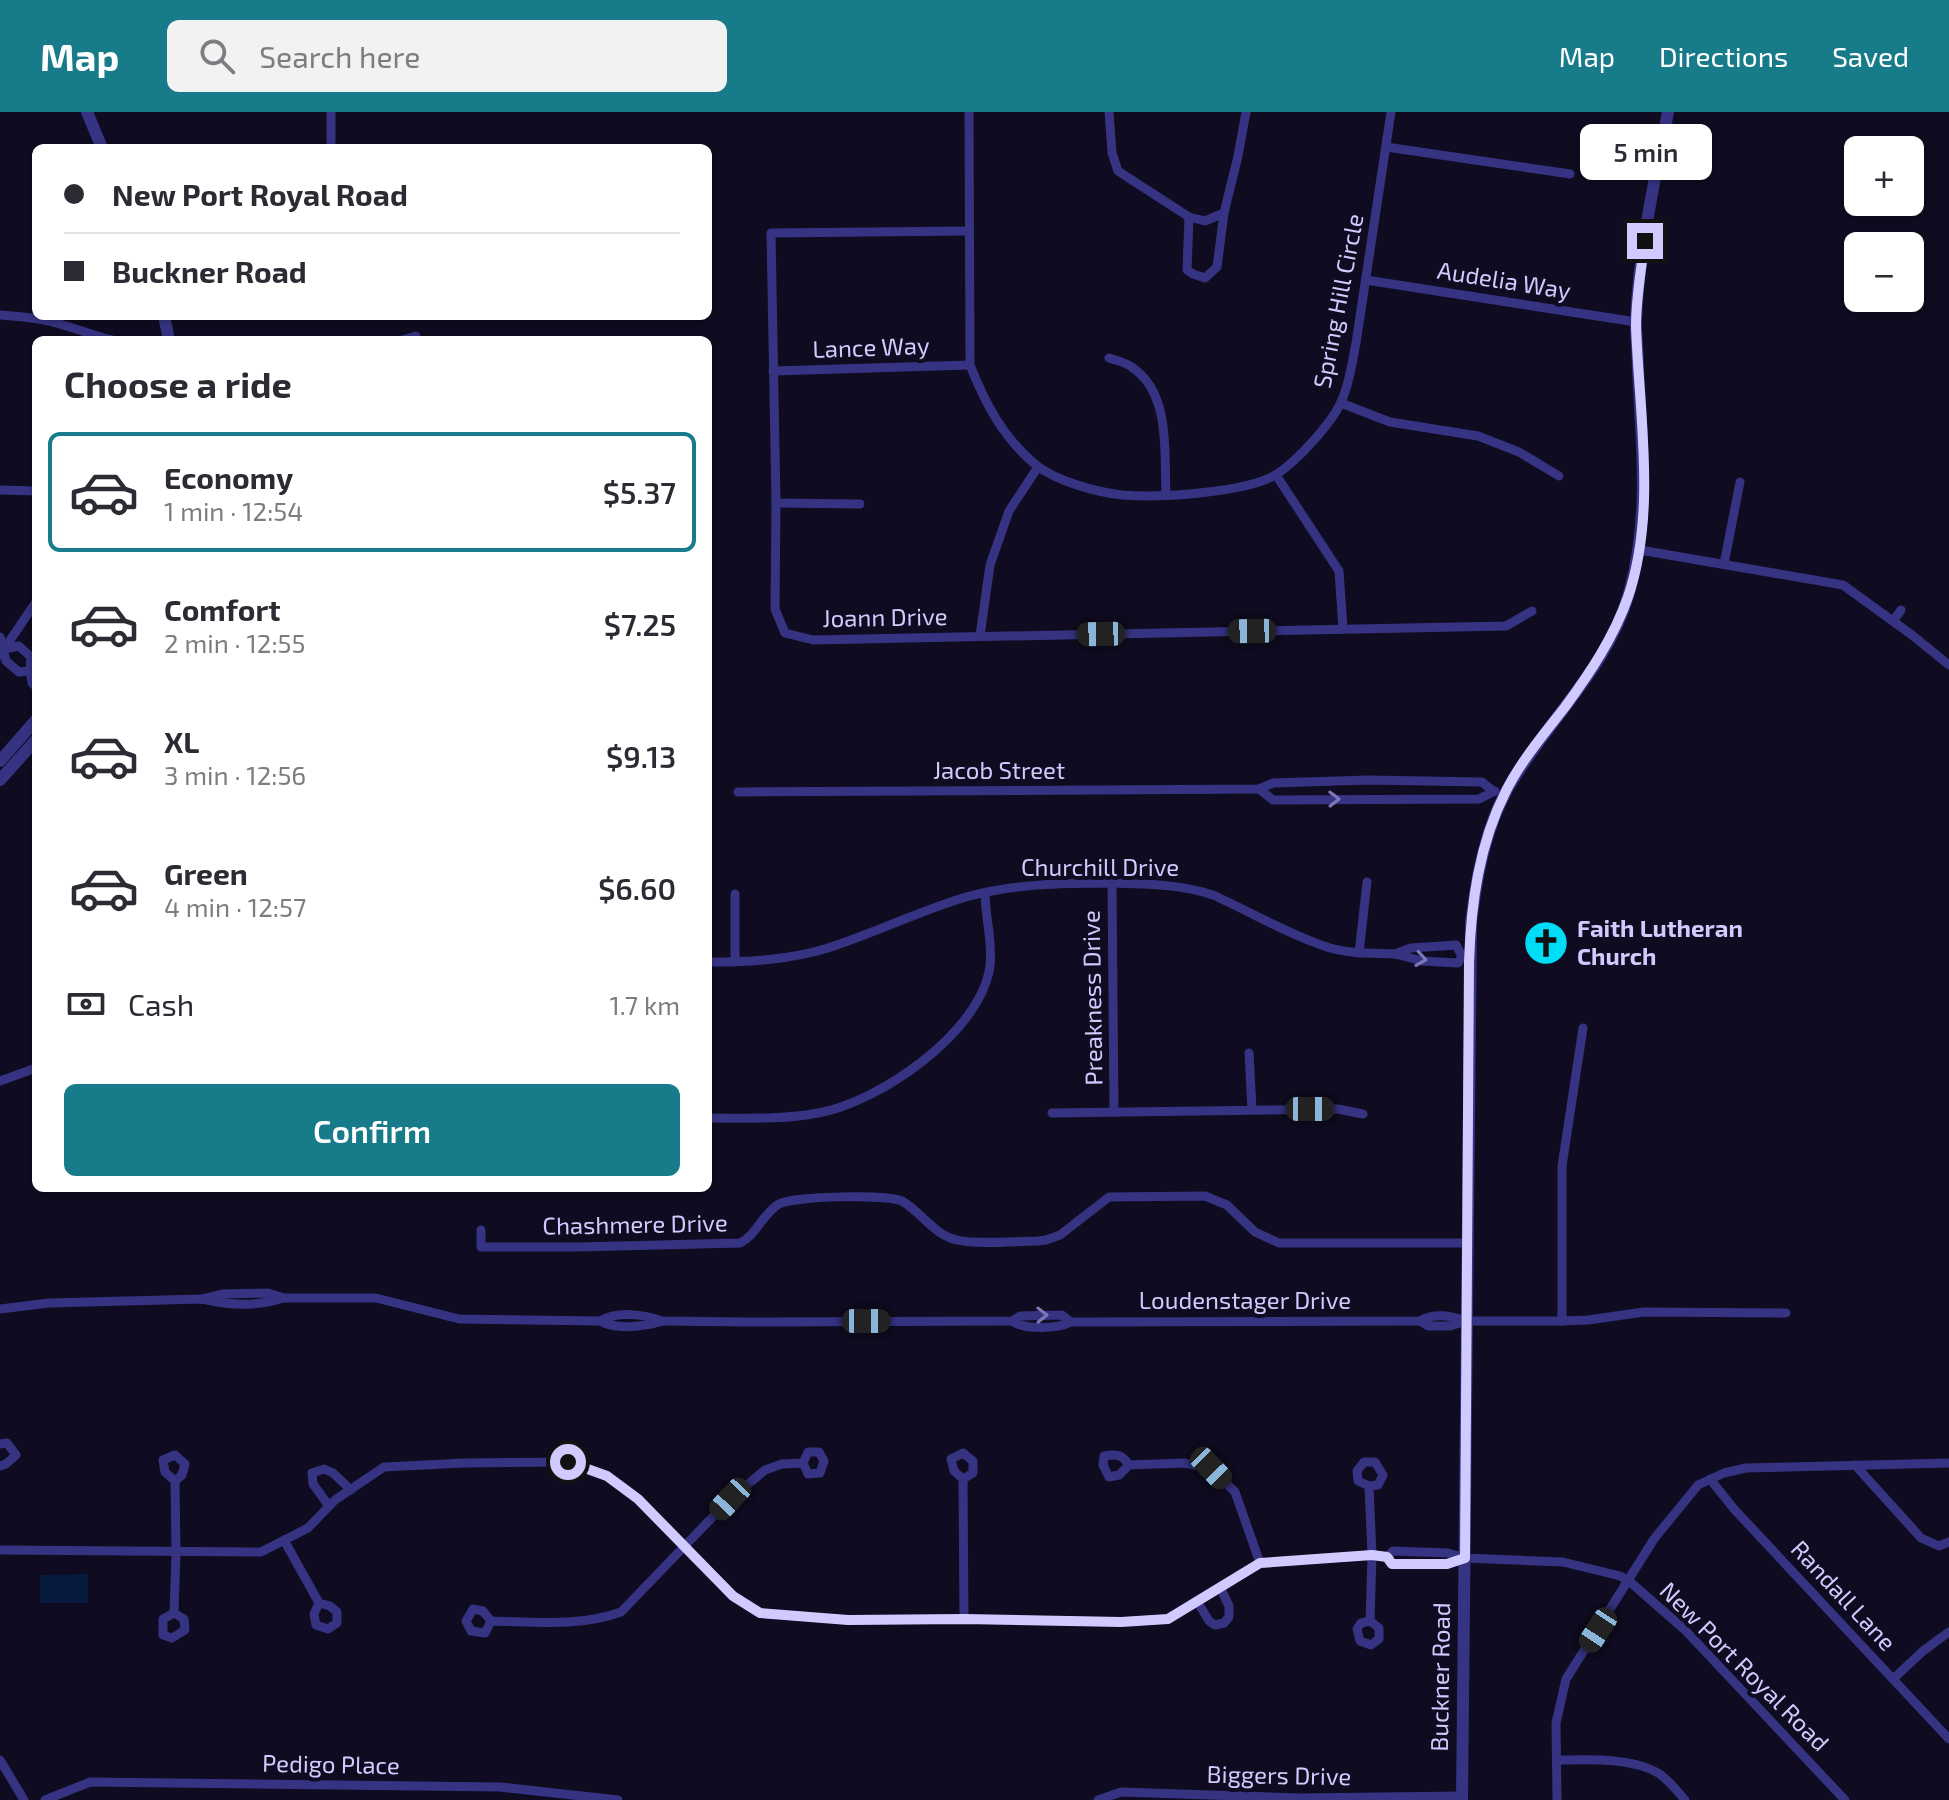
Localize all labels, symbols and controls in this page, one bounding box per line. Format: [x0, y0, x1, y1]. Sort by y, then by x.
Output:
search box [167, 20, 727, 92]
text: Map [40, 33, 119, 79]
icon: search [195, 34, 239, 78]
text: Search here [259, 38, 420, 74]
text: Map [1559, 39, 1615, 73]
text: Directions [1659, 39, 1788, 73]
text: Saved [1832, 39, 1909, 73]
callout: 5 min [1579, 125, 1711, 181]
text: 5 min [1613, 136, 1679, 167]
map controls [1844, 136, 1924, 312]
button: + [1844, 136, 1924, 216]
text: New Port Royal Road [112, 176, 408, 212]
street label: Spring Hill Circle [1306, 211, 1369, 391]
route end [1627, 223, 1663, 259]
button: − [1844, 232, 1924, 312]
text: Buckner Road [112, 253, 307, 289]
street label: Audelia Way [1435, 255, 1573, 304]
street label: Lance Way [812, 330, 930, 363]
text: Choose a ride [64, 362, 292, 405]
icon: car [68, 456, 140, 528]
text: Economy [164, 459, 293, 495]
text: $5.37 [603, 474, 676, 510]
text: 1 min · 12:54 [164, 495, 303, 526]
icon: car [68, 588, 140, 660]
text: Comfort [164, 591, 281, 627]
street label: Joann Drive [822, 601, 948, 632]
text: $7.25 [604, 606, 676, 642]
car [1228, 619, 1276, 643]
car [1077, 622, 1125, 646]
text: 2 min · 12:55 [164, 627, 305, 658]
icon: car [68, 720, 140, 792]
text: XL [164, 723, 199, 759]
text: $9.13 [606, 738, 676, 774]
street label: Jacob Street [933, 755, 1065, 784]
text: 3 min · 12:56 [164, 759, 306, 790]
one-way arrow [1328, 790, 1341, 808]
icon: car [68, 852, 140, 924]
street label: Churchill Drive [1021, 852, 1179, 881]
text: Green [164, 855, 248, 891]
text: $6.60 [598, 870, 676, 906]
text: 4 min · 12:57 [164, 891, 306, 922]
street label: Preakness Drive [1075, 910, 1108, 1086]
place label: Faith Lutheran Church [1577, 913, 1743, 970]
church icon: Faith Lutheran Church [1522, 919, 1570, 967]
one-way arrow [1414, 950, 1428, 967]
icon: cash [64, 982, 108, 1026]
text: Cash [128, 986, 194, 1022]
text: 1.7 km [610, 989, 680, 1020]
button: Confirm [64, 1084, 680, 1176]
car [1286, 1097, 1334, 1121]
street label: Chashmere Drive [542, 1207, 728, 1240]
street label: Loudenstager Drive [1139, 1285, 1351, 1314]
one-way arrow [1036, 1306, 1049, 1324]
car [842, 1309, 890, 1333]
car [1186, 1442, 1236, 1494]
route start [550, 1444, 586, 1480]
car [705, 1473, 755, 1525]
street label: Randall Lane [1786, 1534, 1903, 1656]
street label: New Port Royal Road [1654, 1575, 1836, 1757]
street label: Buckner Road [1424, 1602, 1455, 1752]
car [1575, 1603, 1621, 1657]
street label: Pedigo Place [262, 1748, 400, 1779]
street label: Biggers Drive [1207, 1759, 1352, 1790]

